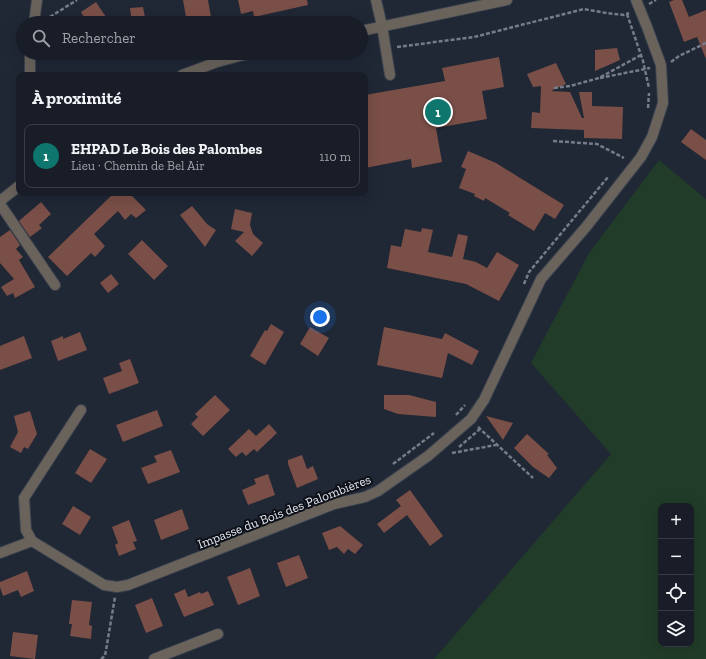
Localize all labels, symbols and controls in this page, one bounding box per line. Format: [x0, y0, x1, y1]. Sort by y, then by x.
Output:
search box [16, 16, 368, 60]
icon: search [30, 27, 52, 49]
text: Rechercher [62, 29, 136, 47]
text: À proximité [32, 88, 121, 108]
pin: 1 [425, 97, 451, 127]
text: EHPAD Le Bois des Palombes [71, 140, 262, 158]
text: 1 [43, 149, 49, 164]
text: 110 m [319, 149, 351, 164]
text: Lieu · Chemin de Bel Air [71, 158, 205, 173]
your location [310, 307, 330, 327]
street label: Impasse du Bois des Palombières [195, 471, 373, 551]
map controls [658, 503, 694, 647]
button: + [658, 503, 694, 539]
button: − [658, 539, 694, 575]
button: locate [658, 575, 694, 611]
button: layers [658, 611, 694, 647]

